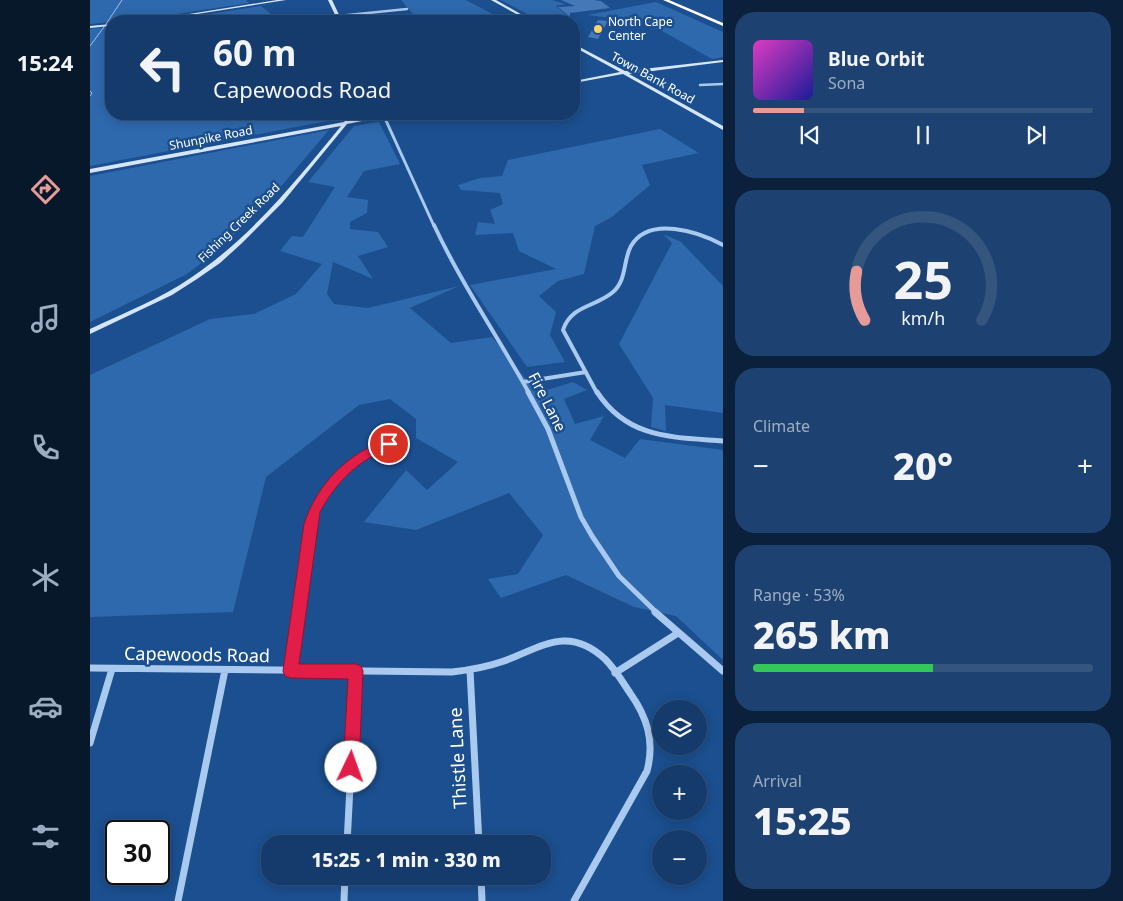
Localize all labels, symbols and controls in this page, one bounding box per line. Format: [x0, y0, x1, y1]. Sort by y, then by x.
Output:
place label: North Cape Center [608, 13, 673, 44]
marker: North Cape Center [592, 23, 604, 35]
text: 60 m [213, 29, 296, 76]
icon: left [130, 35, 195, 100]
text: Blue Orbit [828, 46, 924, 72]
text: 15:24 [17, 47, 73, 77]
street label: Town Bank Road [608, 48, 698, 108]
text: Sona [828, 72, 865, 94]
text: Capewoods Road [213, 74, 391, 104]
street label: Shunpike Road [168, 121, 254, 154]
icon: previous [796, 121, 824, 149]
icon: pause [909, 121, 937, 149]
icon: next [1022, 121, 1050, 149]
icon: directions [28, 172, 63, 207]
street label: Fishing Creek Road [194, 179, 283, 266]
text: 25 [893, 243, 953, 314]
icon: music [28, 301, 63, 336]
text: km/h [901, 306, 945, 330]
street label: Fire Lane [524, 369, 571, 435]
text: Climate [753, 415, 810, 437]
pin [368, 423, 410, 465]
icon: phone [28, 430, 63, 465]
icon: arrive [375, 430, 403, 458]
text: 20° [893, 439, 953, 491]
text: − [753, 446, 769, 484]
text: + [1077, 446, 1093, 484]
icon: climate [28, 560, 63, 595]
text: Range · 53% [753, 584, 845, 606]
text: 265 km [753, 608, 891, 660]
street label: Capewoods Road [124, 641, 270, 667]
icon: car [28, 689, 63, 724]
map controls [652, 700, 707, 885]
button: layers [652, 700, 707, 755]
street label: Thistle Lane [442, 707, 472, 809]
position arrow [324, 740, 376, 792]
button: + [652, 765, 707, 820]
text: Arrival [753, 770, 802, 792]
text: 15:25 [753, 794, 852, 846]
icon: filters [28, 819, 63, 854]
speed limit sign: 30 [105, 820, 170, 885]
button: − [652, 830, 707, 885]
text: 15:25 · 1 min · 330 m [311, 847, 501, 873]

